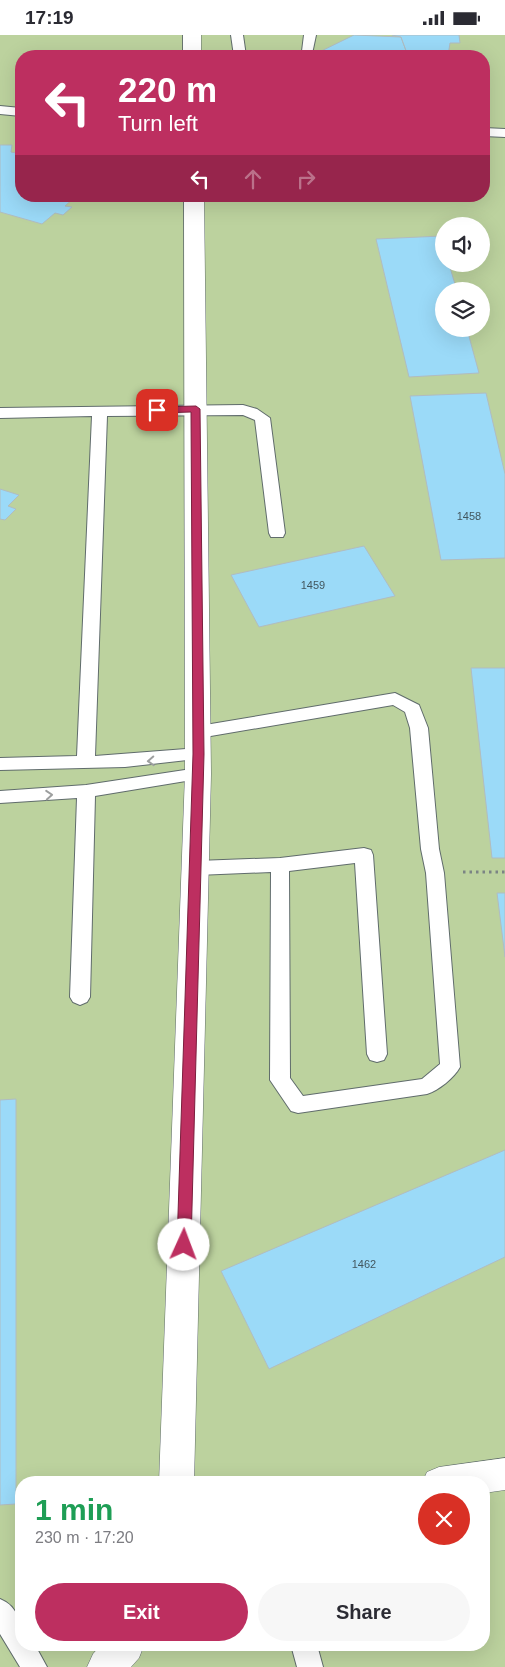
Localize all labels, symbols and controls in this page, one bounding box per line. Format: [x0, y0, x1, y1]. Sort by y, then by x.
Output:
text: 17:19 [25, 7, 74, 28]
icon: left [35, 70, 100, 135]
text: 220 m [118, 70, 217, 109]
text: Turn left [118, 111, 198, 136]
icon: left [186, 165, 214, 193]
icon: ahead [239, 165, 267, 193]
icon: right [292, 165, 320, 193]
map controls [435, 217, 490, 337]
button: sound [435, 217, 490, 272]
button: layers [435, 282, 490, 337]
pin [136, 389, 178, 431]
icon: arrive [143, 396, 171, 424]
house number: 1458 [457, 510, 481, 522]
house number: 1459 [301, 579, 325, 591]
one-way arrow [146, 755, 154, 766]
one-way arrow [45, 789, 53, 800]
position arrow [157, 1218, 209, 1270]
house number: 1462 [352, 1258, 376, 1270]
text: 1 min [35, 1493, 113, 1526]
button: close [418, 1493, 470, 1545]
text: 230 m · 17:20 [35, 1529, 134, 1546]
button: Exit [35, 1583, 248, 1641]
button: Share [258, 1583, 470, 1641]

